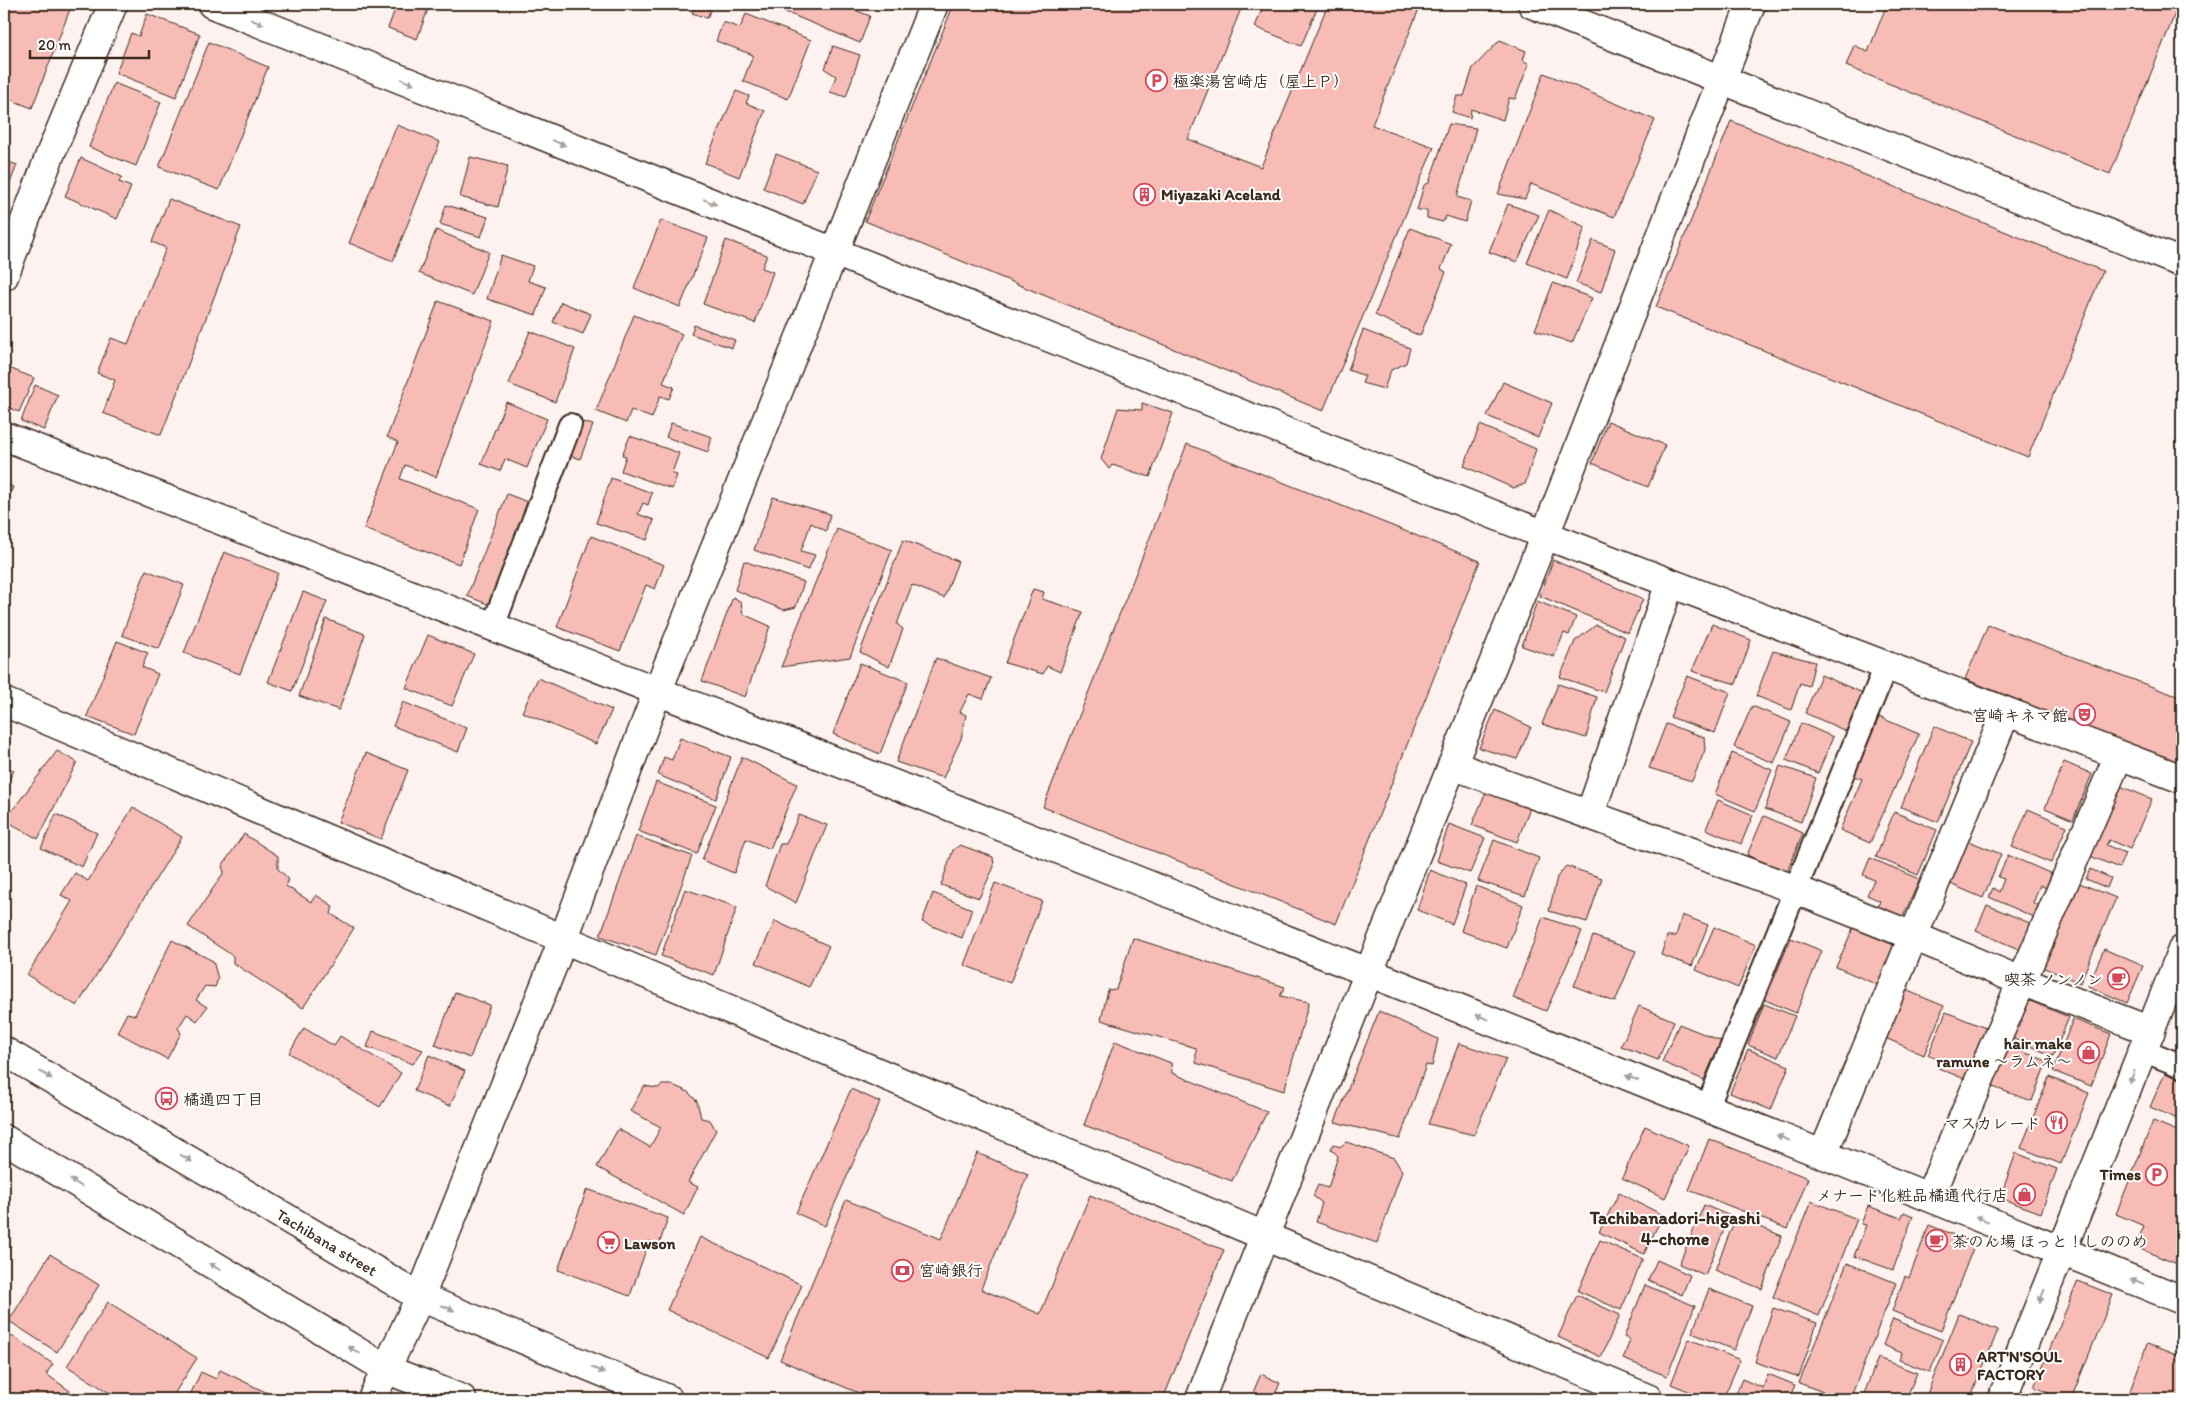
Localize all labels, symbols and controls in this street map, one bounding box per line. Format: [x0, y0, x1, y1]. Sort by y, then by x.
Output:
one-way arrow [250, 18, 265, 26]
scale bar [30, 28, 149, 60]
text: 20 m [38, 36, 72, 54]
parking icon: 極楽湯宮崎店（屋上Ｐ） [1145, 69, 1169, 93]
place label: 極楽湯宮崎店（屋上Ｐ） [1173, 72, 1349, 91]
one-way arrow [401, 79, 415, 87]
one-way arrow [552, 139, 566, 147]
building icon: Miyazaki Aceland [1133, 182, 1157, 206]
place label: Miyazaki Aceland [1161, 185, 1281, 205]
one-way arrow [703, 199, 717, 207]
theatre icon: 宮崎キネマ館 [2072, 703, 2096, 727]
place label: 宮崎キネマ館 [1972, 706, 2068, 725]
cafe icon: 喫茶 ノンノン [2107, 967, 2131, 991]
place label: 喫茶 ノンノン [2004, 970, 2103, 989]
one-way arrow [1474, 1013, 1489, 1020]
place label: hair make ramune ～ラムネ～ [1936, 1034, 2072, 1071]
shop icon: hair make ramune ～ラムネ～ [2076, 1040, 2100, 1064]
one-way arrow [2127, 1070, 2135, 1084]
one-way arrow [39, 1071, 52, 1080]
one-way arrow [1624, 1074, 1639, 1082]
bus stop icon: 橘通四丁目 [155, 1087, 179, 1111]
place label: 橘通四丁目 [183, 1090, 263, 1109]
restaurant icon: マスカレード [2045, 1111, 2069, 1135]
place label: マスカレード [1944, 1114, 2041, 1133]
one-way arrow [1776, 1134, 1790, 1142]
one-way arrow [179, 1154, 192, 1163]
parking icon: Times [2145, 1162, 2169, 1186]
place label: Times [2099, 1165, 2141, 1184]
one-way arrow [69, 1178, 82, 1187]
shop icon: メナード化粧品橘通代行店 [2012, 1183, 2036, 1207]
place label: メナード化粧品橘通代行店 [1816, 1186, 2008, 1205]
street label: Tachibana street [273, 1205, 380, 1280]
district label: Tachibanadori-higashi 4-chome [1589, 1207, 1760, 1250]
one-way arrow [1975, 1214, 1990, 1222]
cafe icon: 茶のん場 ほっと！しののめ [1924, 1229, 1948, 1253]
supermarket icon: Lawson [596, 1231, 620, 1255]
place label: 茶のん場 ほっと！しののめ [1952, 1232, 2148, 1251]
place label: Lawson [624, 1234, 677, 1253]
bank icon: 宮崎銀行 [891, 1258, 915, 1282]
place label: 宮崎銀行 [919, 1261, 983, 1280]
one-way arrow [209, 1262, 222, 1271]
one-way arrow [2130, 1277, 2144, 1285]
one-way arrow [2038, 1288, 2046, 1303]
one-way arrow [441, 1304, 456, 1312]
one-way arrow [348, 1346, 361, 1355]
place label: ART'N'SOUL FACTORY [1976, 1347, 2063, 1384]
building icon: ART'N'SOUL FACTORY [1949, 1353, 1973, 1377]
one-way arrow [591, 1367, 605, 1375]

